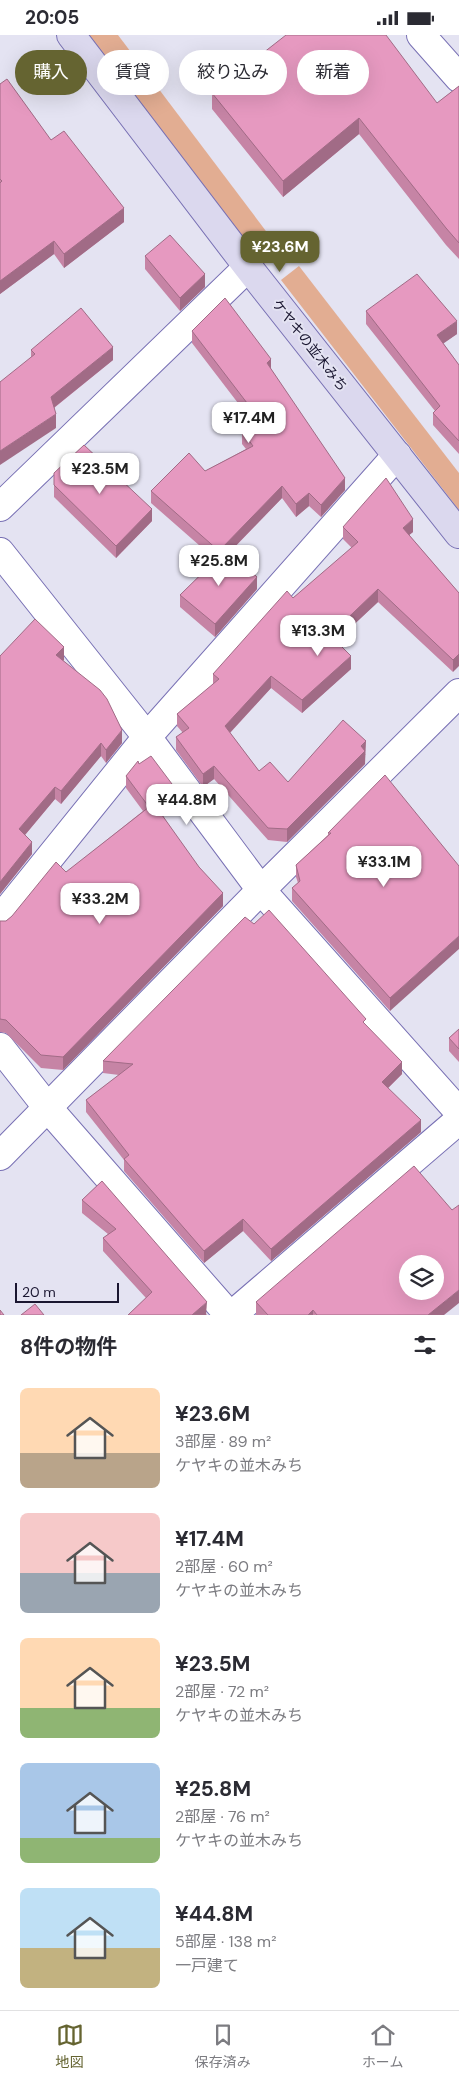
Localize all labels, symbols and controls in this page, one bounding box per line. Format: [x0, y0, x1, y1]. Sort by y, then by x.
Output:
text: 20:05 [25, 5, 79, 30]
chip: 購入 [15, 50, 87, 95]
chip: 賃貸 [97, 50, 169, 95]
chip: 絞り込み [179, 50, 287, 95]
chip: 新着 [297, 50, 369, 95]
pin: ¥23.6M [239, 231, 321, 273]
text: ¥23.6M [251, 236, 309, 257]
street label: ケヤキの並木みち [268, 295, 352, 395]
pin: ¥17.4M [208, 401, 290, 444]
text: ¥17.4M [223, 407, 275, 428]
pin: ¥23.5M [59, 453, 141, 495]
text: ¥23.5M [71, 458, 129, 479]
pin: ¥25.8M [178, 545, 260, 587]
text: ¥25.8M [190, 550, 248, 571]
pin: ¥13.3M [277, 615, 359, 657]
text: ¥13.3M [291, 620, 345, 641]
pin: ¥44.8M [146, 783, 228, 826]
text: ¥44.8M [157, 789, 217, 810]
pin: ¥33.1M [343, 845, 425, 888]
text: ¥33.1M [357, 851, 411, 872]
pin: ¥33.2M [59, 883, 141, 925]
text: ¥33.2M [71, 888, 129, 909]
map controls [399, 1255, 444, 1300]
button: layers [399, 1255, 444, 1300]
scale bar [15, 1280, 119, 1303]
text: 20 m [22, 1283, 56, 1301]
icon: filters [411, 1331, 439, 1359]
text: 8件の物件 [20, 1333, 117, 1361]
text: ¥23.6M [175, 1400, 250, 1428]
icon: home [60, 1408, 120, 1468]
text: 3部屋 · 89 m² [175, 1431, 271, 1452]
text: ケヤキの並木みち [175, 1455, 303, 1476]
text: ¥17.4M [175, 1525, 244, 1553]
icon: home [60, 1533, 120, 1593]
text: 2部屋 · 60 m² [175, 1556, 273, 1577]
text: ケヤキの並木みち [175, 1580, 303, 1601]
text: ¥23.5M [175, 1650, 250, 1678]
icon: home [60, 1658, 120, 1718]
text: 2部屋 · 72 m² [175, 1681, 269, 1702]
text: ケヤキの並木みち [175, 1705, 303, 1726]
text: ¥25.8M [175, 1775, 251, 1803]
icon: home [60, 1783, 120, 1843]
text: 2部屋 · 76 m² [175, 1806, 270, 1827]
text: ケヤキの並木みち [175, 1830, 303, 1851]
text: ¥44.8M [175, 1900, 253, 1928]
icon: home [60, 1908, 120, 1968]
text: 5部屋 · 138 m² [175, 1931, 276, 1952]
text: 一戸建て [175, 1955, 239, 1976]
tab: 地図 [56, 2021, 84, 2071]
tab: 保存済み [195, 2021, 251, 2071]
tab: ホーム [362, 2021, 403, 2071]

